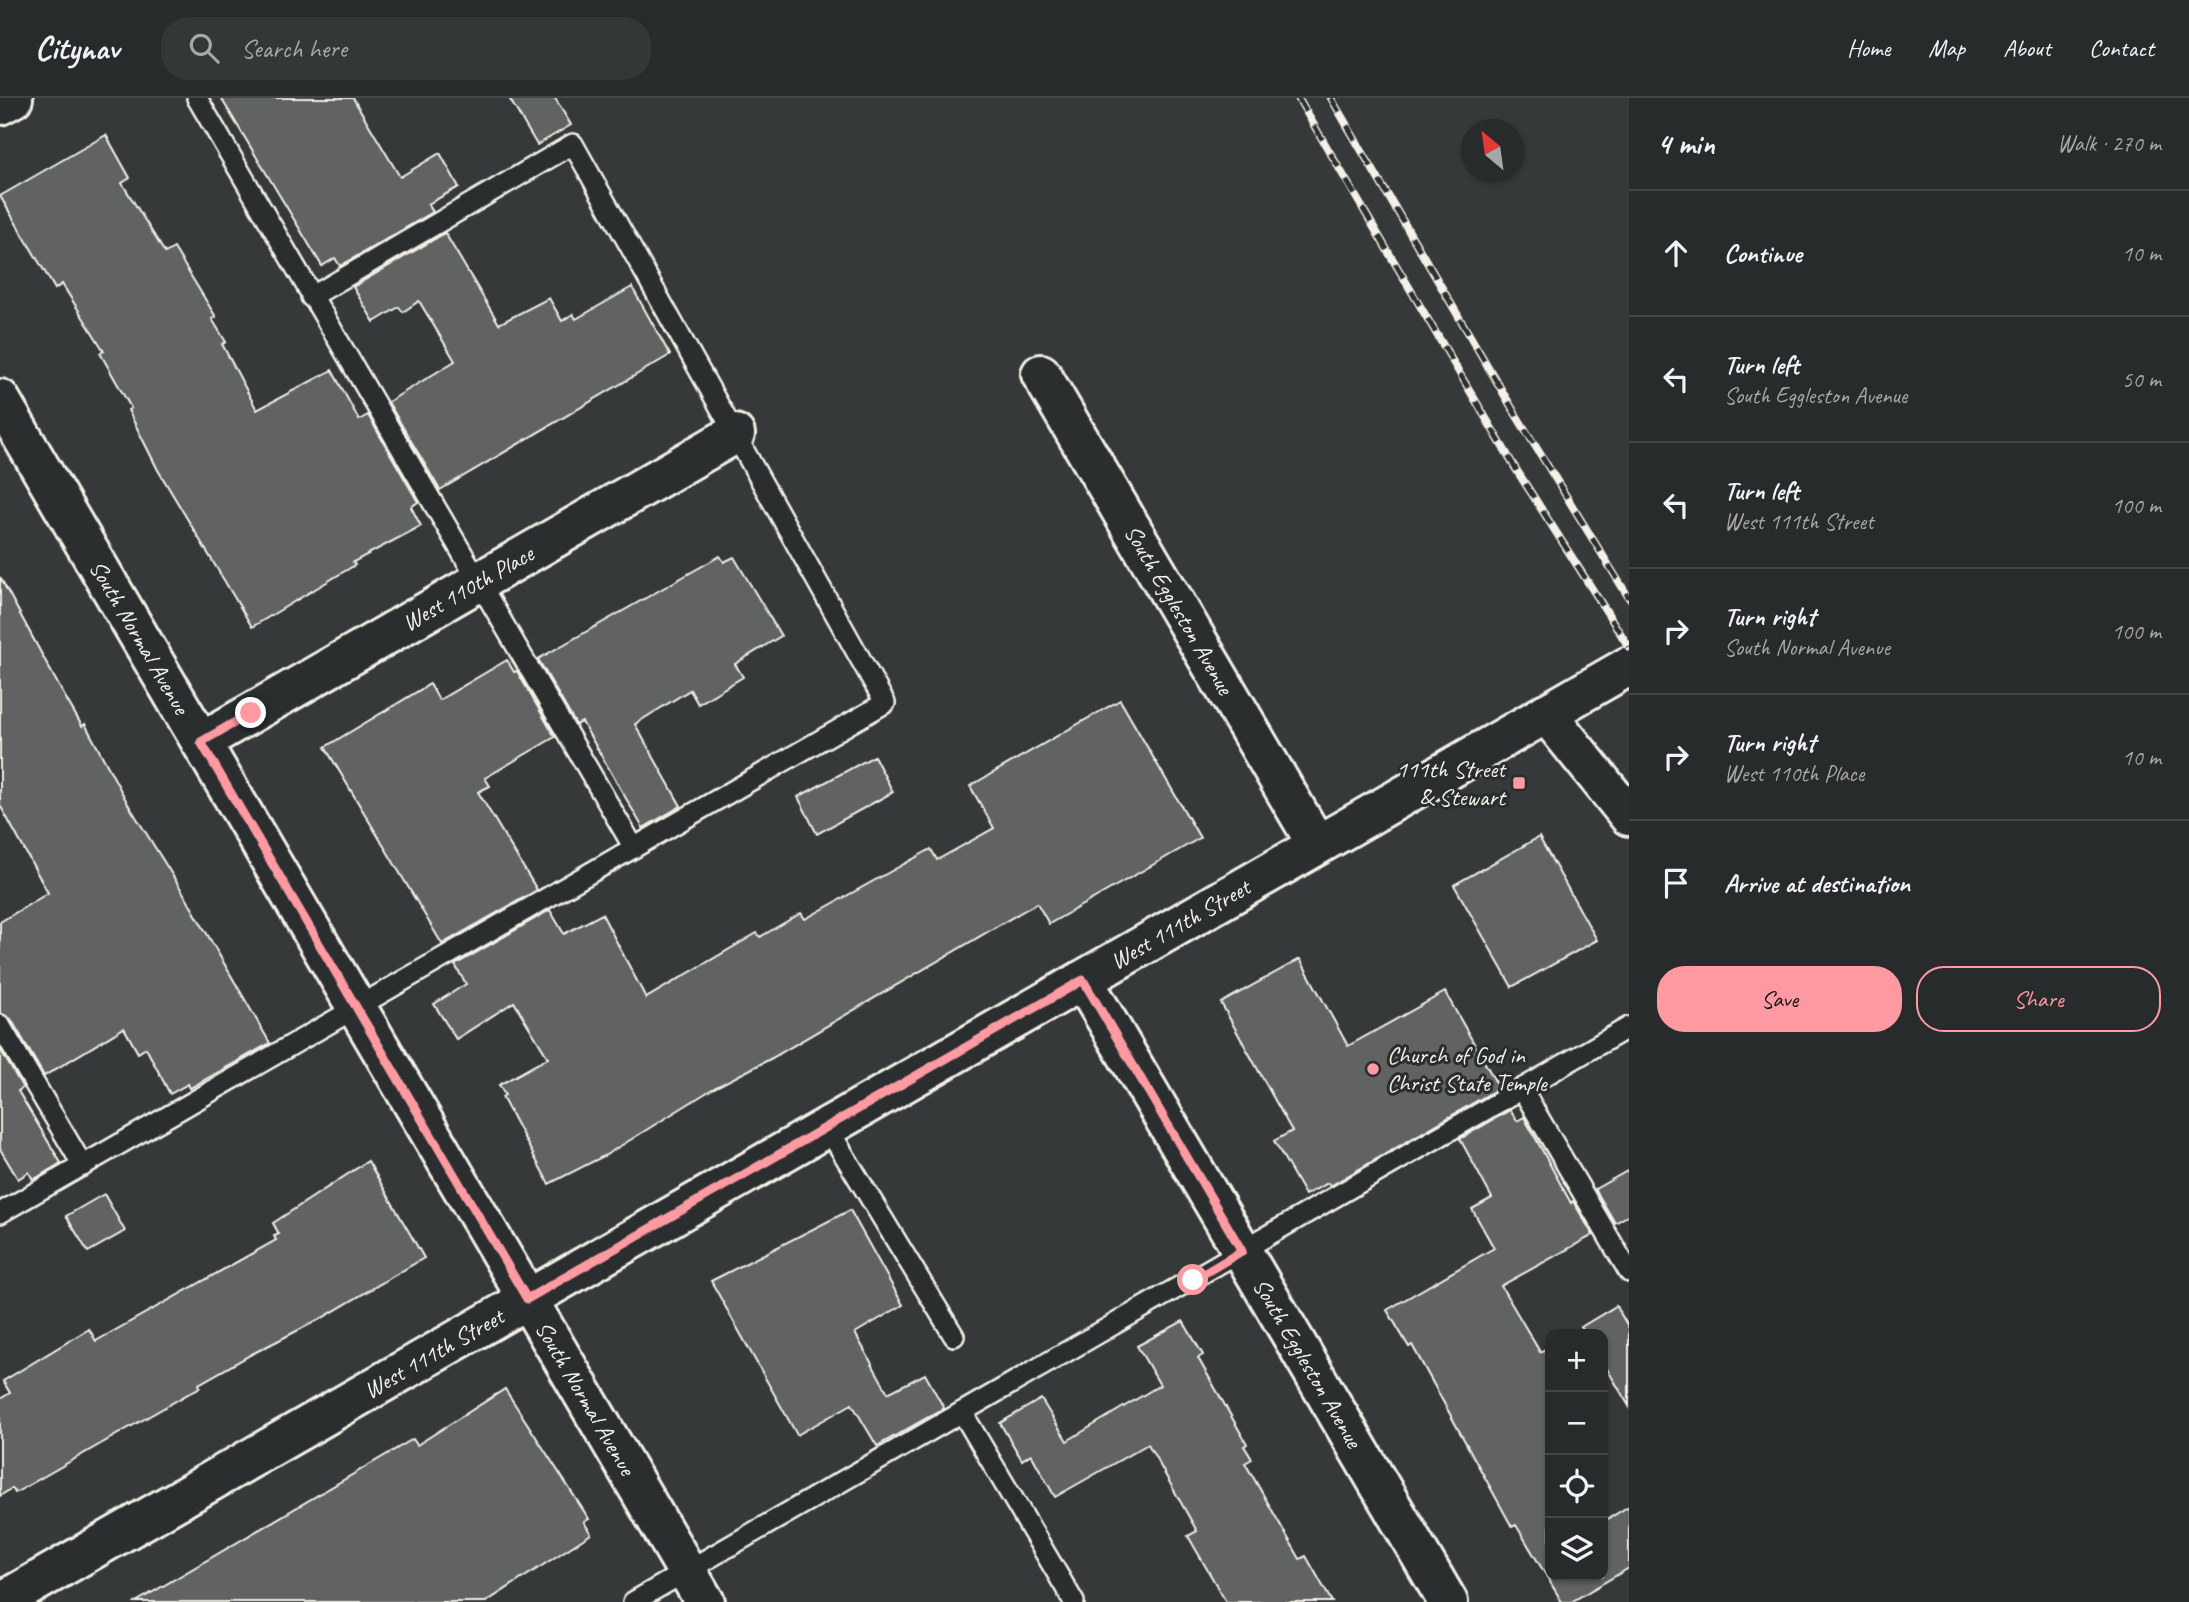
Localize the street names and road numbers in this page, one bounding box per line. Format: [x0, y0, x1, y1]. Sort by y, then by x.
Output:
street label: South Eggleston Avenue [1118, 519, 1241, 702]
street label: West 110th Place [397, 537, 541, 638]
street label: South Normal Avenue [83, 555, 197, 721]
street label: West 111th Street [1105, 871, 1257, 976]
street label: South Eggleston Avenue [1246, 1273, 1370, 1455]
street label: West 111th Street [358, 1300, 511, 1405]
street label: South Normal Avenue [529, 1316, 643, 1482]

